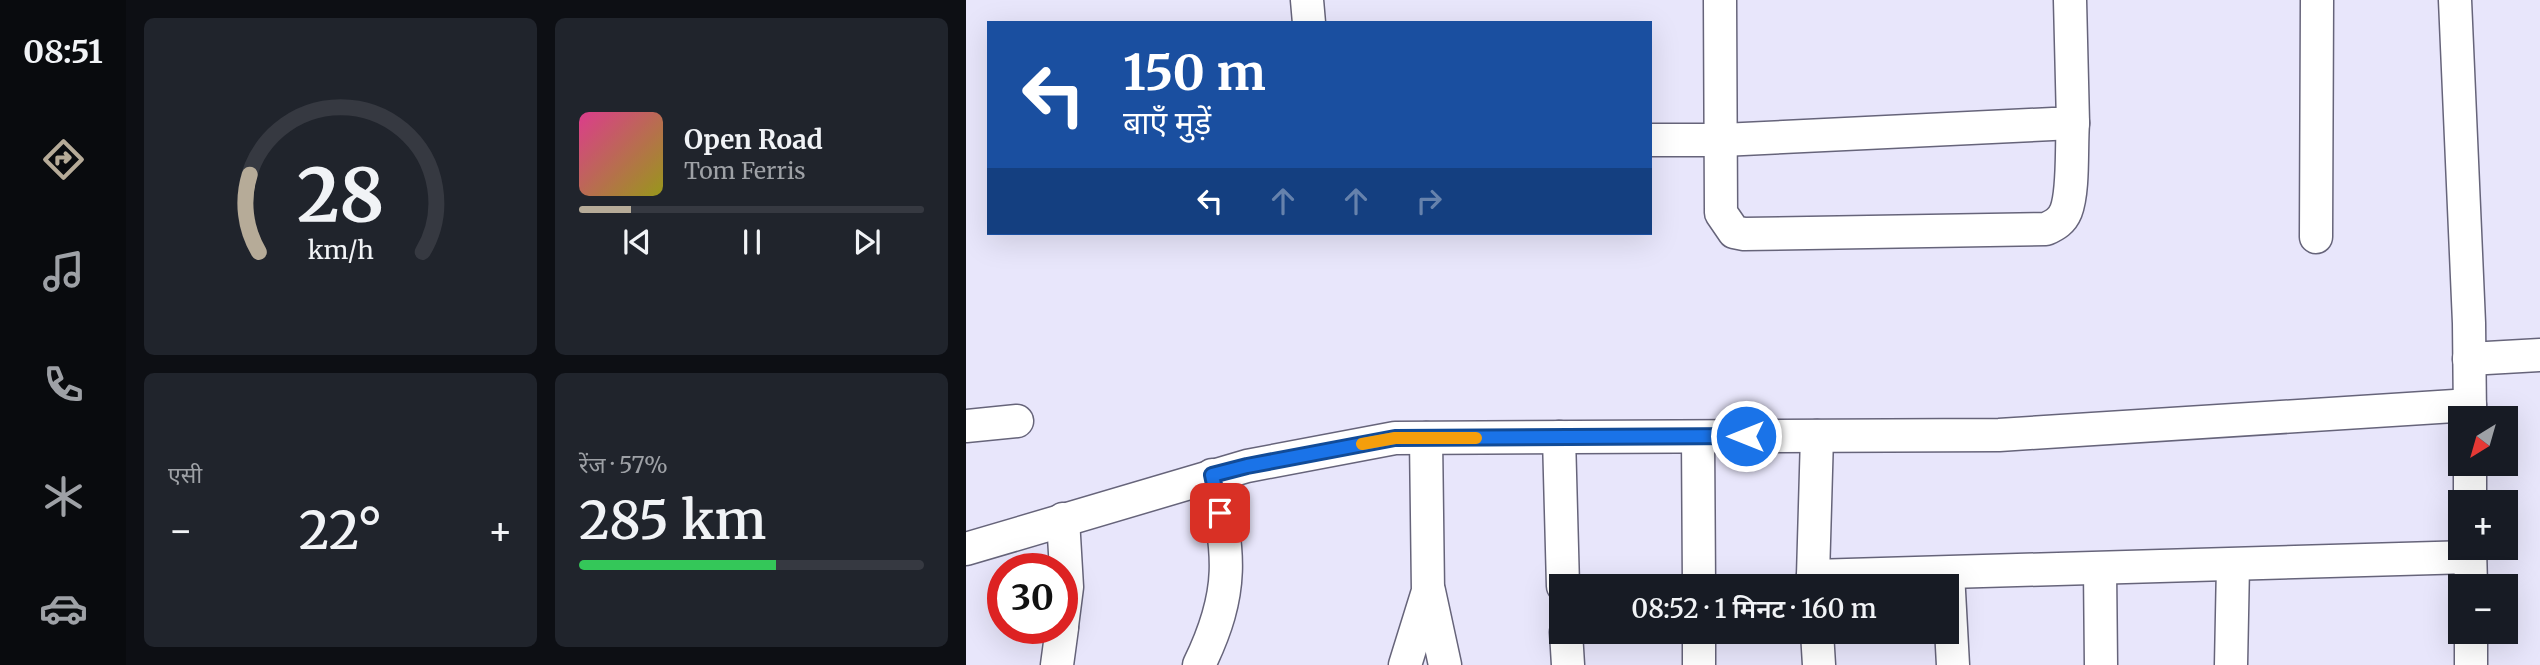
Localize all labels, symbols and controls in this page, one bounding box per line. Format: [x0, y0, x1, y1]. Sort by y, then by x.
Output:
text: 08:51 [23, 32, 103, 72]
text: 150 m [1123, 42, 1266, 103]
icon: left [1008, 49, 1099, 140]
text: बाएँ मुड़ें [1123, 103, 1211, 143]
text: Open Road [684, 123, 823, 156]
icon: directions [39, 135, 88, 184]
text: 28 [297, 151, 384, 243]
text: Tom Ferris [684, 156, 806, 185]
icon: left [1191, 182, 1229, 220]
icon: ahead [1264, 182, 1302, 220]
icon: ahead [1337, 182, 1375, 220]
icon: right [1410, 182, 1448, 220]
icon: previous [618, 223, 656, 261]
icon: pause [733, 223, 771, 261]
icon: next [848, 223, 886, 261]
text: km/h [307, 234, 374, 266]
icon: music [39, 247, 88, 296]
icon: phone [39, 360, 88, 409]
position arrow [1709, 399, 1783, 473]
north arrow [2448, 406, 2518, 476]
map controls [2448, 406, 2518, 644]
text: रेंज · 57% [579, 450, 668, 479]
text: एसी [168, 460, 202, 489]
icon: climate [39, 472, 88, 521]
pin [1190, 483, 1250, 543]
text: 285 km [579, 488, 766, 553]
button: + [2448, 490, 2518, 560]
icon: arrive [1201, 494, 1239, 532]
text: 22° [299, 498, 382, 563]
text: − [168, 507, 193, 554]
text: + [488, 507, 513, 554]
speed limit sign: 30 [987, 553, 1078, 644]
button: − [2448, 574, 2518, 644]
icon: car [39, 584, 88, 633]
text: 08:52 · 1 मिनट · 160 m [1631, 592, 1877, 625]

